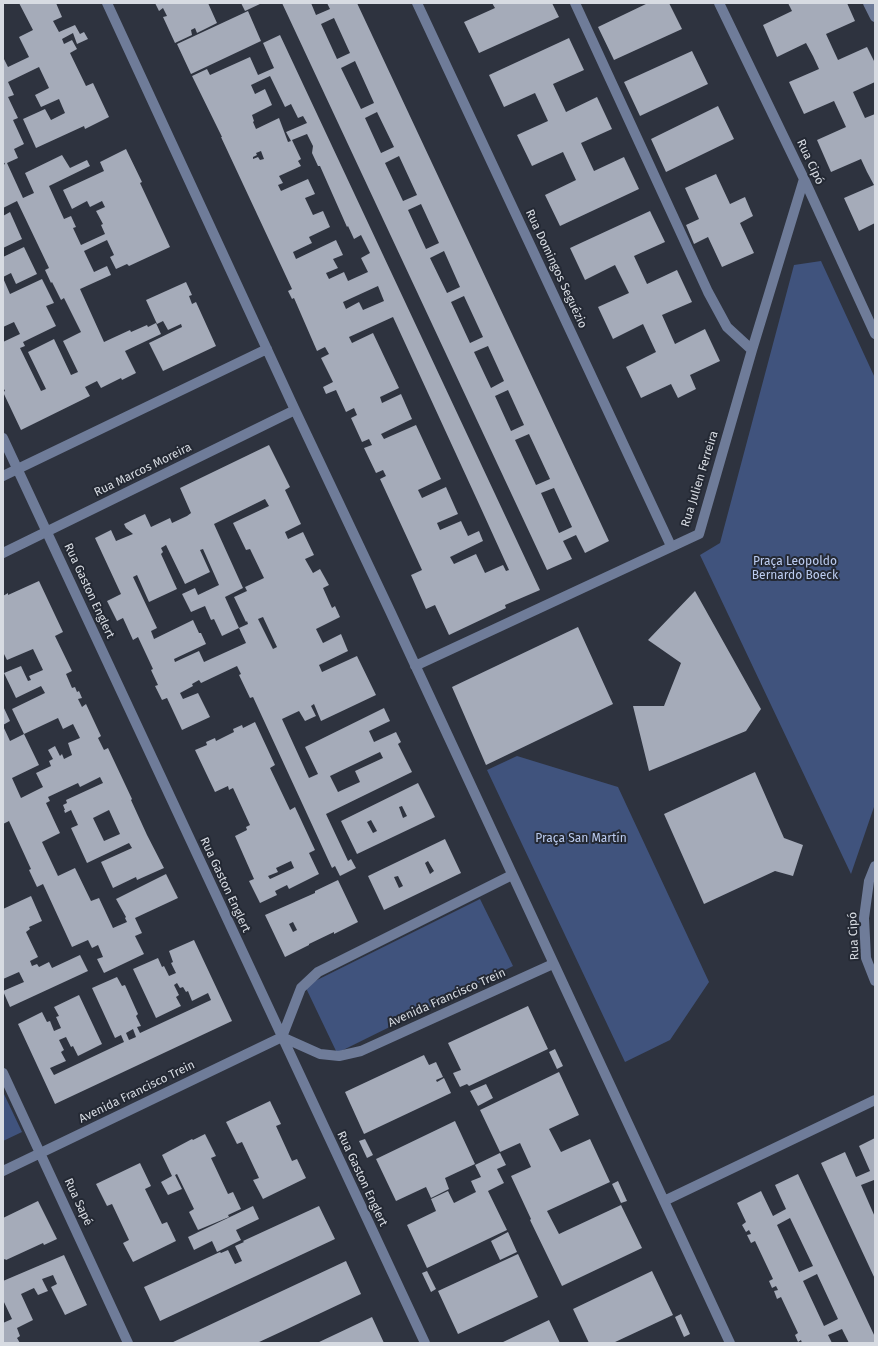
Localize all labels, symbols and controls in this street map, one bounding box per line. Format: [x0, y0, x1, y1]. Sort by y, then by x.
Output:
street label: Rua Cipó [793, 137, 827, 187]
street label: Rua Domingos Seguézio [522, 207, 590, 331]
street label: Rua Julien Ferreira [679, 429, 721, 529]
street label: Rua Marcos Moreira [92, 440, 194, 500]
street label: Rua Gaston Englert [61, 541, 117, 641]
park label: Praça Leopoldo Bernardo Boeck [752, 555, 838, 583]
park label: Praça San Martín [535, 832, 627, 846]
street label: Rua Gaston Englert [197, 835, 253, 935]
street label: Rua Cipó [846, 912, 862, 960]
street label: Avenida Francisco Trein [386, 966, 508, 1030]
street label: Avenida Francisco Trein [77, 1058, 197, 1126]
street label: Rua Gaston Englert [334, 1129, 390, 1229]
street label: Rua Sapé [61, 1176, 95, 1228]

